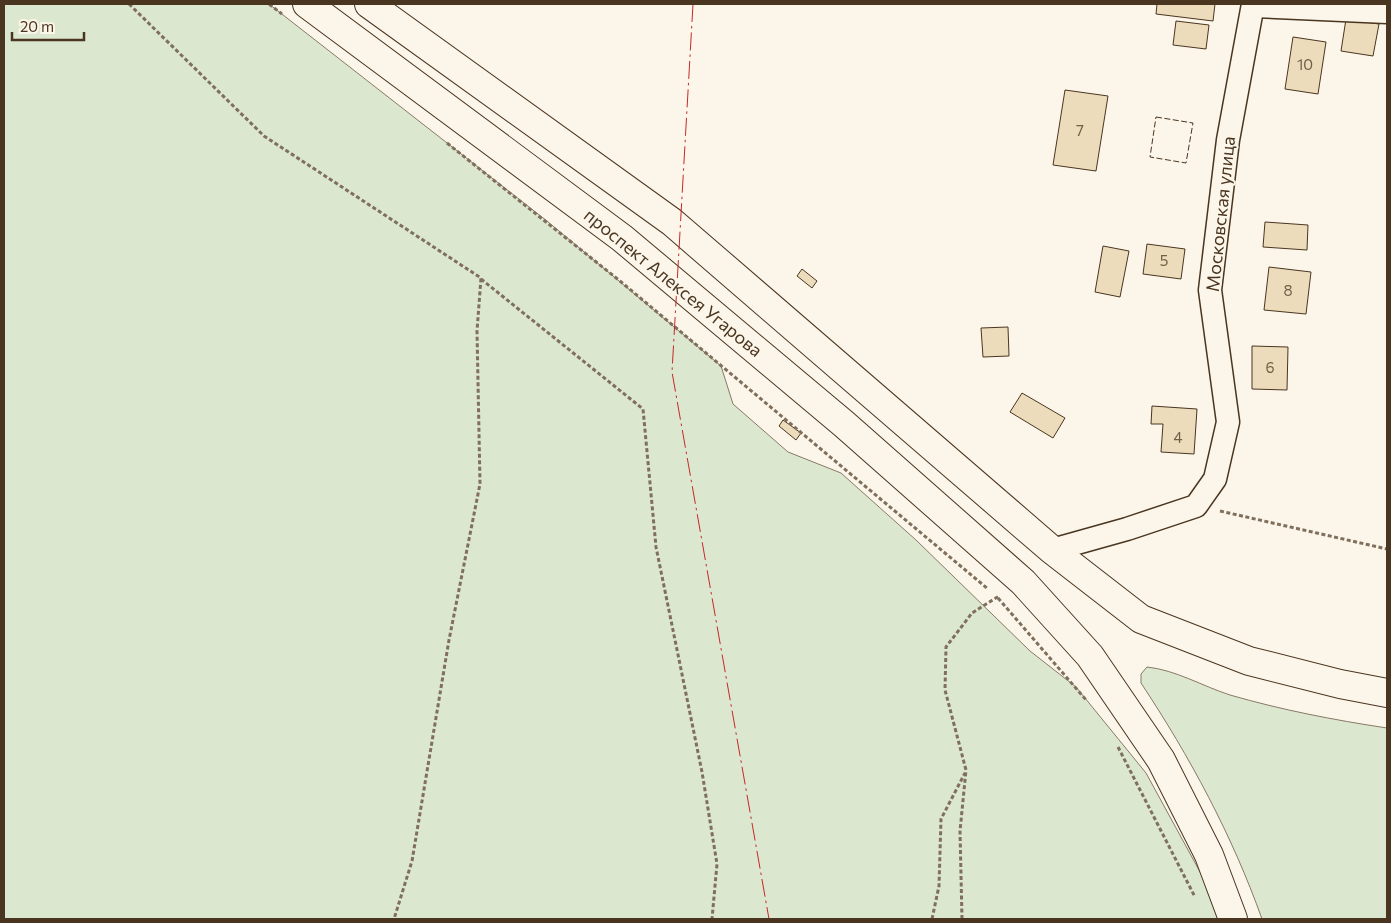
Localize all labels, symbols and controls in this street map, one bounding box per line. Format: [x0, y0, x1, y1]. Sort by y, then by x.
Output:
scale bar [12, 10, 85, 42]
text: 20 m [20, 17, 54, 35]
house number: 10 [1297, 55, 1313, 73]
house number: 7 [1076, 121, 1084, 139]
street label: Московская улица [1201, 135, 1239, 293]
street label: проспект Алексея Угарова [580, 204, 767, 361]
house number: 5 [1160, 251, 1168, 269]
house number: 8 [1283, 281, 1293, 299]
house number: 6 [1265, 358, 1275, 376]
house number: 4 [1174, 428, 1183, 446]

